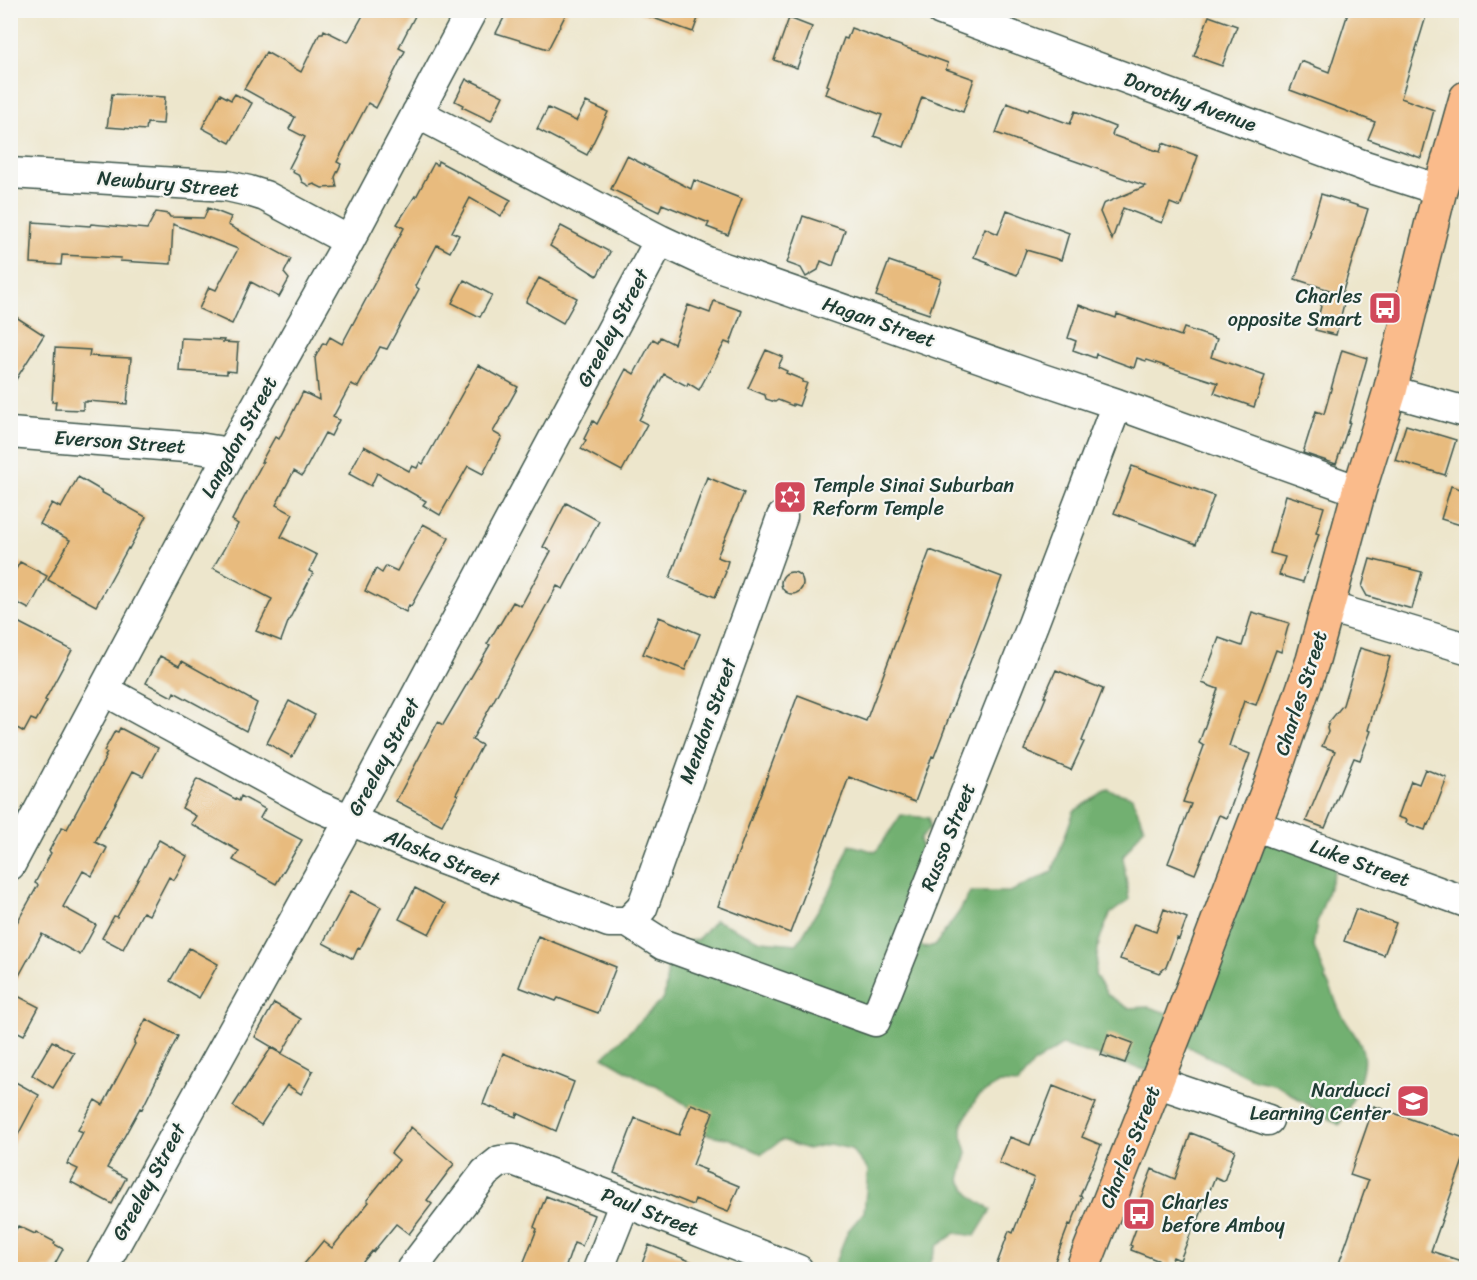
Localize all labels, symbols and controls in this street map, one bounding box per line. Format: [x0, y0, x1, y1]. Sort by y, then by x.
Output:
street label: Dorothy Avenue [1119, 62, 1262, 142]
street label: Newbury Street [96, 160, 240, 208]
street label: Greeley Street [567, 262, 659, 394]
place label: Charles opposite Smart [1228, 279, 1363, 337]
street label: Hagan Street [818, 286, 941, 358]
bus stop icon: Charles opposite Smart [1367, 290, 1403, 326]
street label: Langdon Street [191, 369, 287, 505]
street label: Everson Street [53, 420, 187, 464]
place label: Temple Sinai Suburban Reform Temple [813, 468, 1014, 526]
synagogue icon: Temple Sinai Suburban Reform Temple [772, 479, 808, 515]
street label: Charles Street [1264, 626, 1338, 760]
street label: Mendon Street [669, 652, 747, 789]
street label: Greeley Street [338, 691, 430, 823]
street label: Russo Street [910, 777, 986, 896]
street label: Alaska Street [378, 819, 506, 897]
street label: Luke Street [1305, 829, 1415, 897]
place label: Narducci Learning Center [1250, 1073, 1392, 1131]
street label: Charles Street [1089, 1080, 1171, 1214]
school or university icon: Narducci Learning Center [1395, 1083, 1431, 1119]
street label: Greeley Street [102, 1116, 196, 1247]
street label: Paul Street [596, 1177, 704, 1247]
place label: Charles before Amboy [1162, 1185, 1285, 1243]
bus stop icon: Charles before Amboy [1121, 1196, 1157, 1232]

